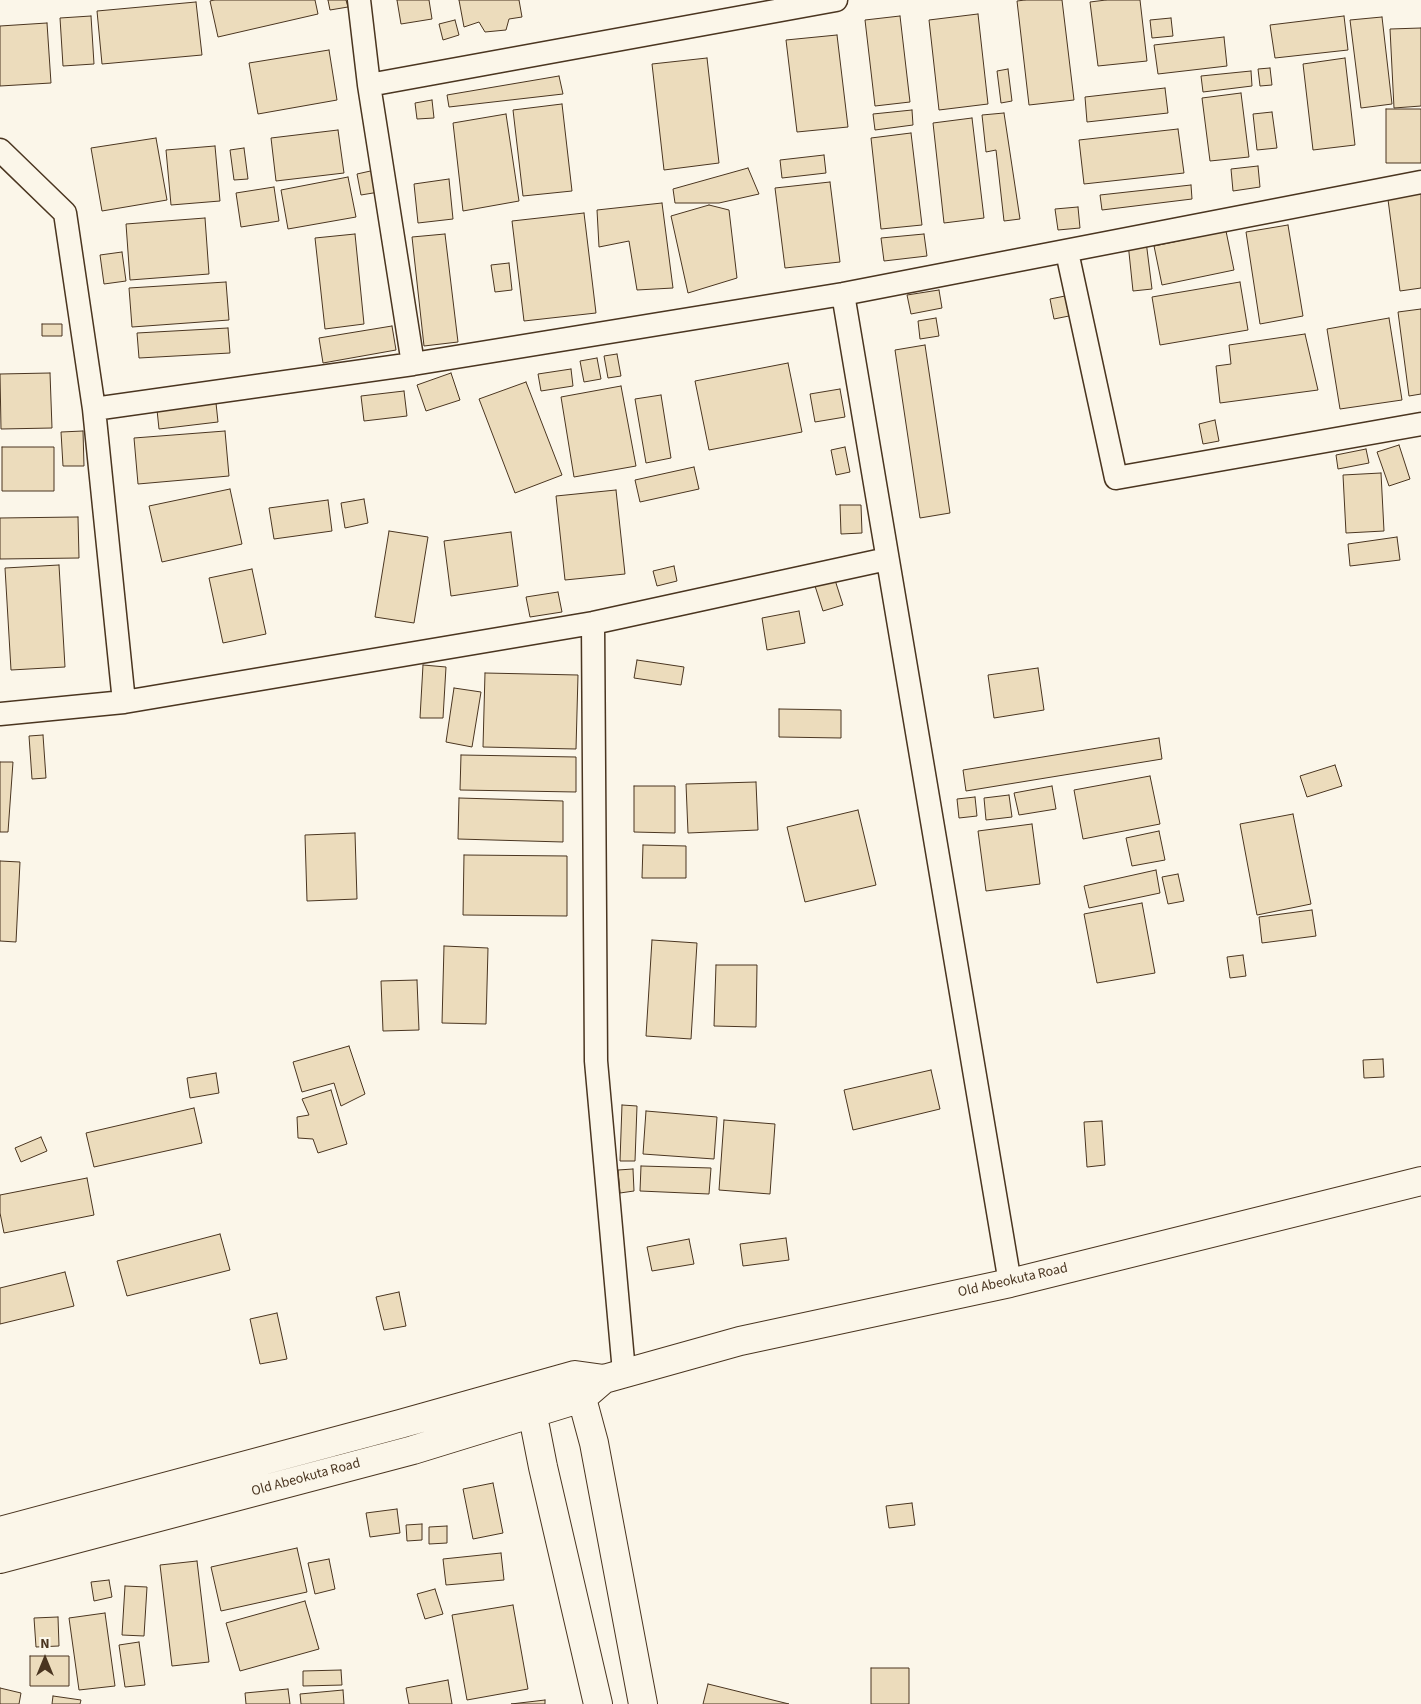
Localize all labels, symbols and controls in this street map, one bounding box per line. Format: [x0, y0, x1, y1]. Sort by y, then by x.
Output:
street label: Old Abeokuta Road [957, 1260, 1069, 1302]
street label: Old Abeokuta Road [250, 1455, 362, 1501]
north arrow [20, 1634, 70, 1684]
text: N [40, 1634, 50, 1654]

